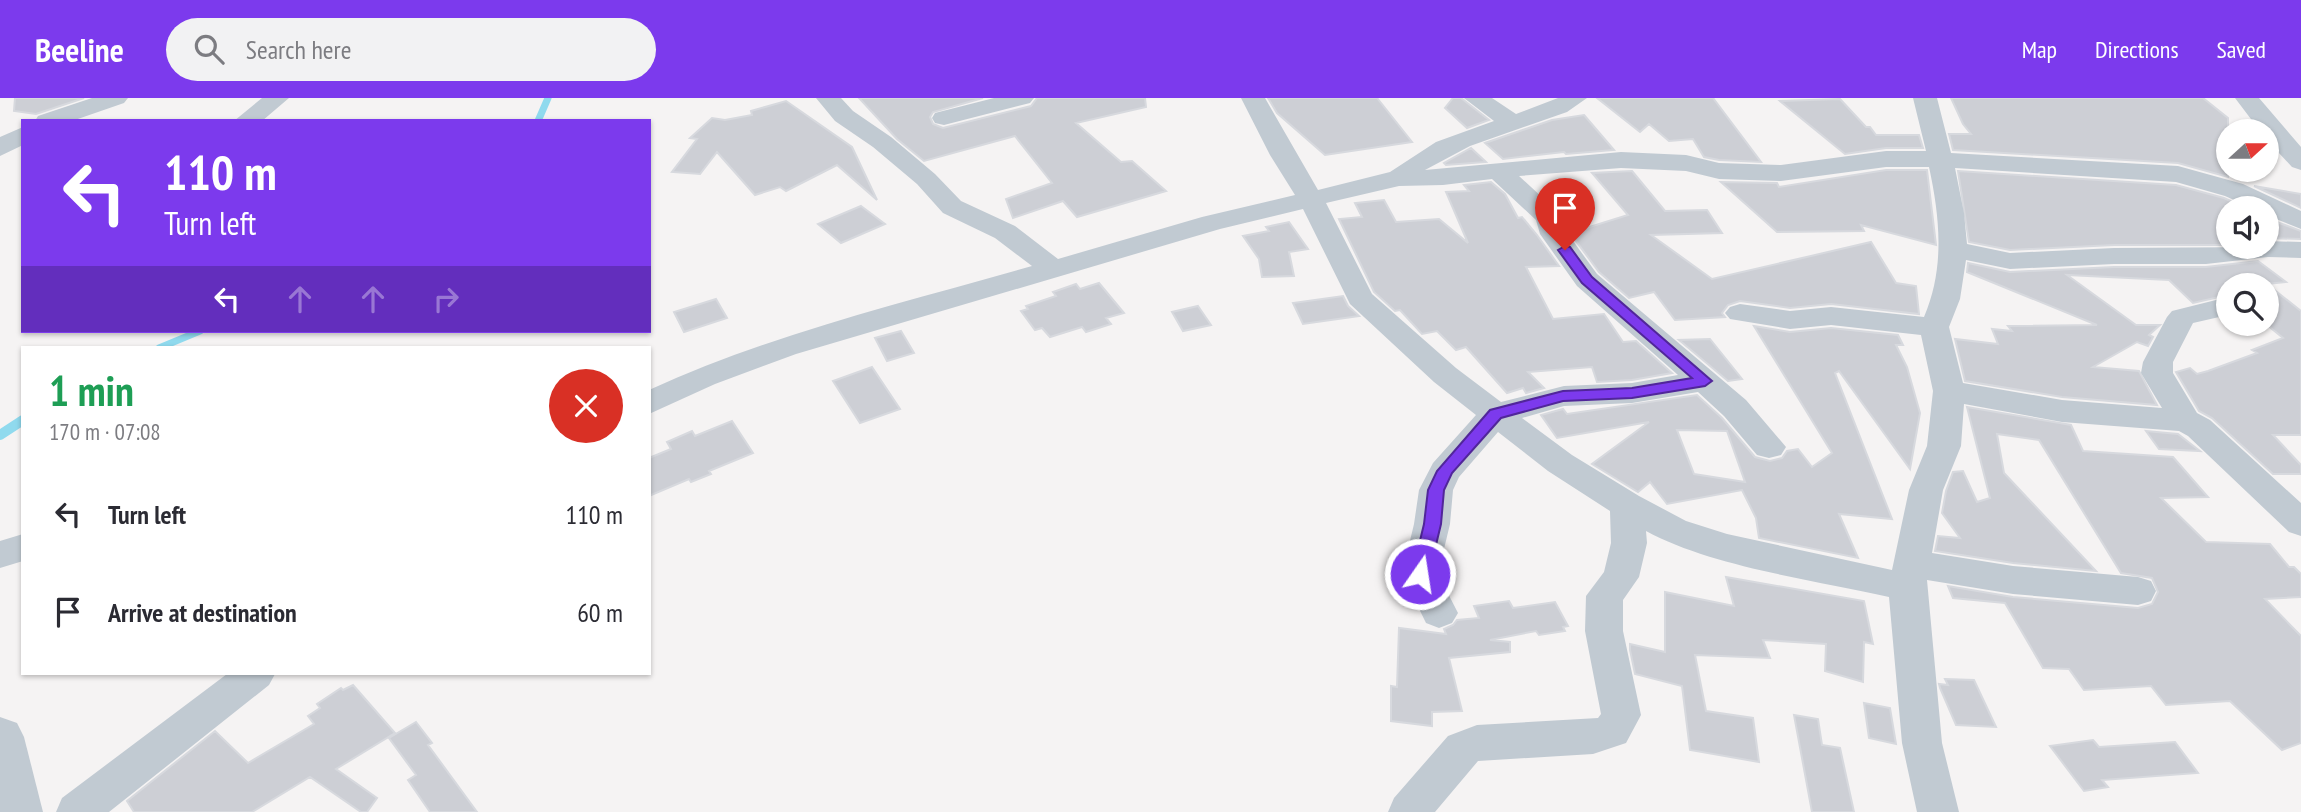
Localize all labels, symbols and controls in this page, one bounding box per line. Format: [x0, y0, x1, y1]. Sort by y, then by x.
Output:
search box [166, 18, 656, 81]
text: Beeline [35, 28, 124, 71]
icon: search [190, 30, 228, 68]
text: Search here [246, 33, 351, 66]
text: Map [2022, 34, 2057, 65]
text: Directions [2095, 34, 2179, 65]
text: Saved [2217, 34, 2266, 65]
north arrow [2216, 119, 2278, 182]
map controls [2216, 119, 2279, 336]
text: 110 m [164, 140, 277, 204]
icon: left [49, 147, 140, 238]
pin [1535, 178, 1595, 250]
icon: arrive [1546, 189, 1584, 227]
button: sound [2216, 196, 2279, 259]
text: Turn left [164, 202, 256, 244]
button: search [2216, 273, 2279, 336]
icon: left [208, 280, 246, 318]
icon: ahead [281, 280, 319, 318]
icon: ahead [354, 280, 392, 318]
icon: right [427, 280, 465, 318]
text: 1 min [49, 363, 134, 418]
button: close [549, 369, 623, 443]
text: 170 m · 07:08 [49, 417, 161, 446]
icon: left [49, 495, 87, 533]
text: Turn left [108, 498, 186, 531]
text: 110 m [565, 498, 623, 531]
position arrow [1383, 537, 1457, 611]
icon: arrive [49, 593, 87, 631]
text: Arrive at destination [108, 596, 297, 629]
text: 60 m [577, 596, 623, 629]

